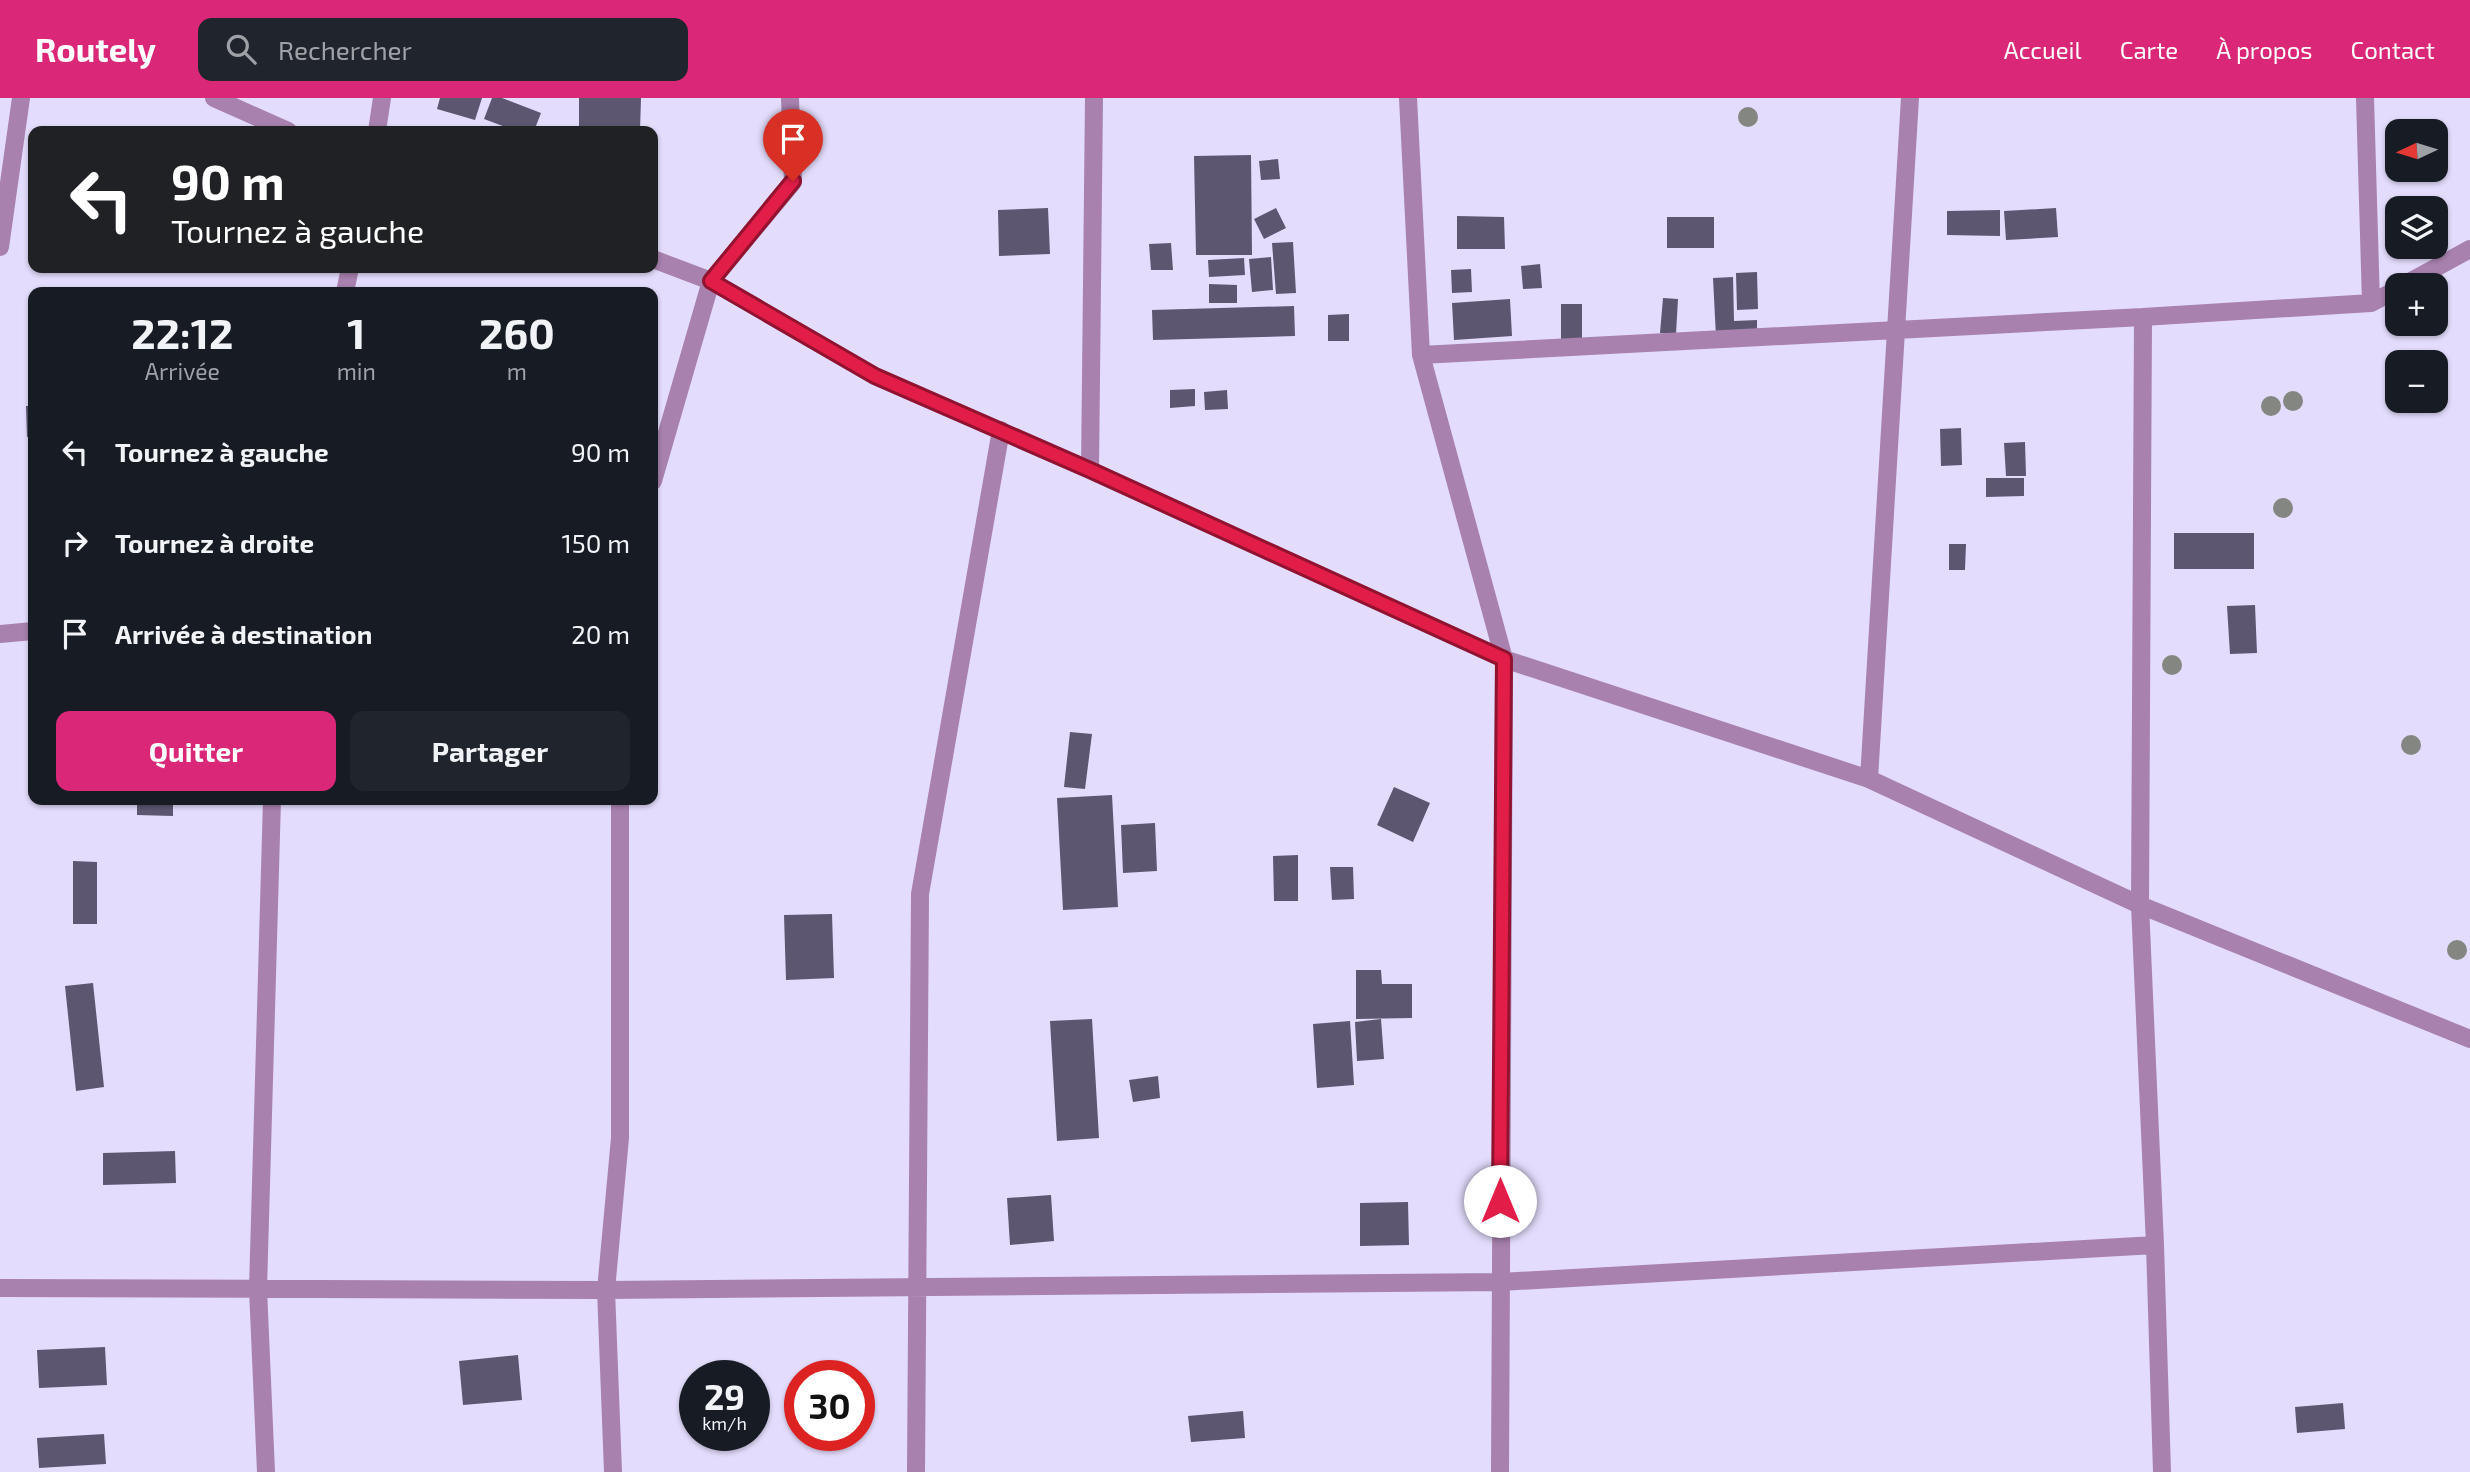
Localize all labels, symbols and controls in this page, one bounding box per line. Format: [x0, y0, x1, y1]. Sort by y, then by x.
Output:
search box [198, 18, 688, 81]
text: Routely [35, 29, 156, 69]
icon: search [222, 30, 260, 68]
text: Rechercher [278, 34, 412, 65]
text: Accueil [2004, 35, 2082, 64]
text: Carte [2120, 35, 2178, 64]
text: À propos [2216, 35, 2313, 64]
text: Contact [2351, 35, 2435, 64]
pin [763, 109, 823, 181]
north arrow [2385, 119, 2448, 182]
map controls [2385, 119, 2448, 413]
icon: arrive [774, 120, 812, 158]
text: 90 m [171, 151, 285, 210]
icon: left [56, 154, 147, 245]
button: layers [2385, 196, 2448, 259]
text: Tournez à gauche [171, 211, 424, 249]
button: + [2385, 273, 2448, 336]
text: 22:12 [131, 307, 233, 357]
text: 1 [347, 307, 365, 357]
text: 260 [479, 307, 555, 357]
button: − [2385, 350, 2448, 413]
text: Arrivée [145, 357, 220, 385]
text: min [337, 357, 376, 385]
text: m [507, 357, 527, 385]
icon: left [56, 433, 94, 471]
text: Tournez à gauche [115, 436, 329, 467]
text: 90 m [571, 436, 630, 467]
icon: right [56, 524, 94, 562]
text: Tournez à droite [115, 527, 314, 558]
text: 150 m [561, 527, 630, 558]
icon: arrive [56, 615, 94, 653]
text: Arrivée à destination [115, 618, 372, 649]
text: 20 m [571, 618, 630, 649]
button: Quitter [56, 711, 336, 791]
button: Partager [350, 711, 630, 791]
position arrow [1463, 1164, 1537, 1238]
speed limit sign: 30 [784, 1360, 875, 1451]
text: 29 [704, 1375, 745, 1417]
text: km/h [702, 1412, 747, 1434]

